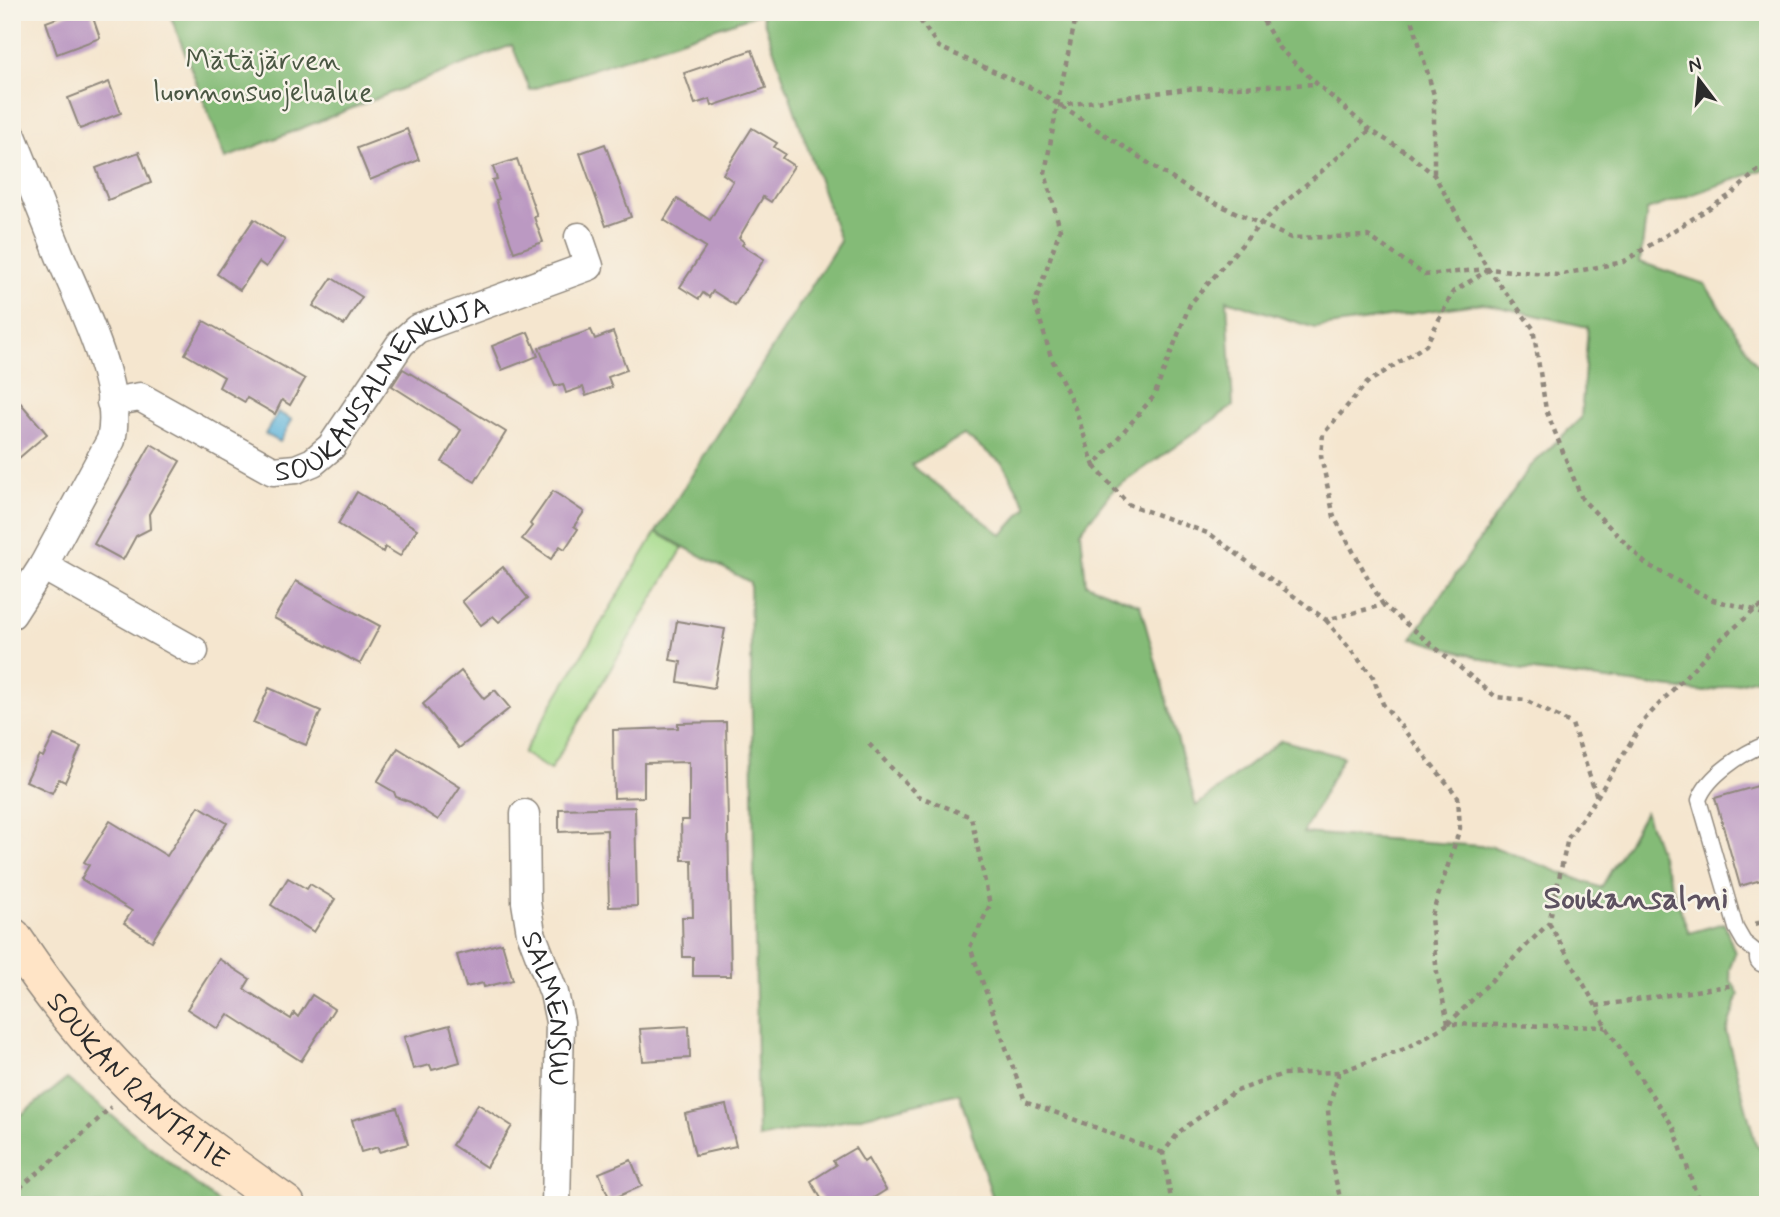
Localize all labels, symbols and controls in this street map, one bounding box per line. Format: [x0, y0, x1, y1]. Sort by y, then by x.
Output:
park label: Mätäjärven luonnonsuojelualue [153, 43, 373, 112]
north arrow [1664, 46, 1734, 116]
text: N [1685, 51, 1704, 79]
street label: SOUKANSALMENKUJA [273, 288, 495, 492]
district label: Soukansalmi [1543, 878, 1729, 920]
street label: SALMENSUU [511, 926, 576, 1087]
street label: SOUKAN RANTATIE [37, 985, 236, 1179]

